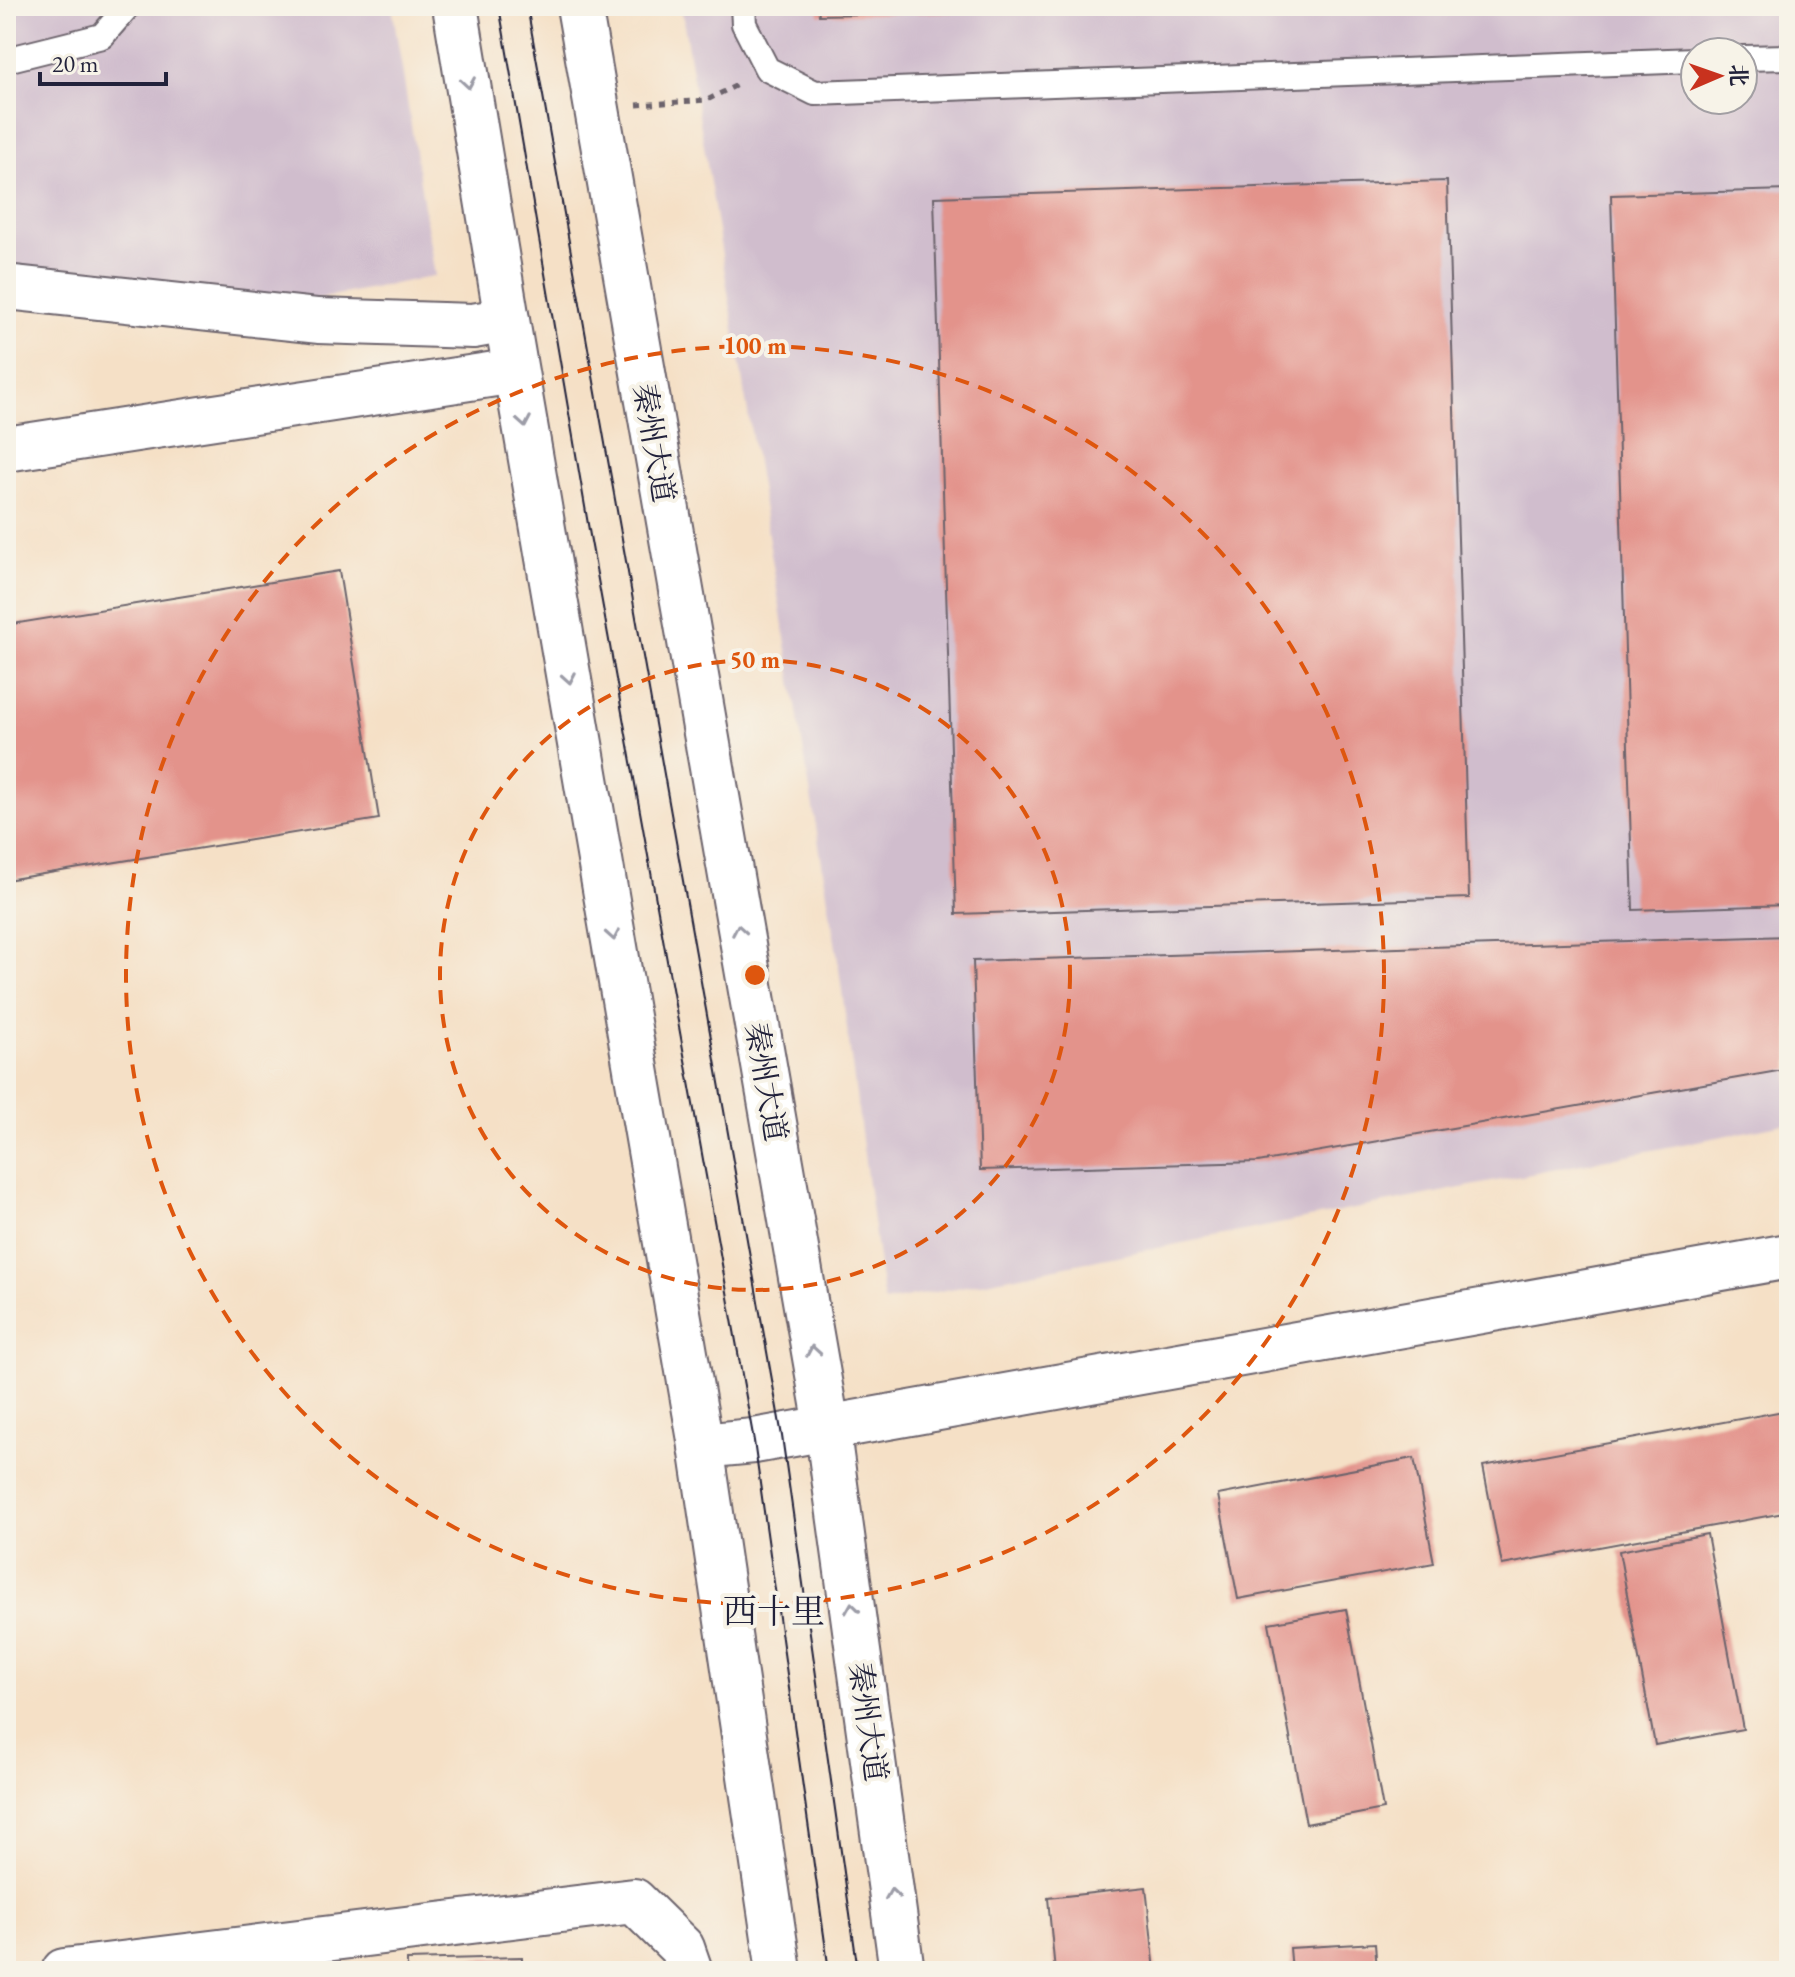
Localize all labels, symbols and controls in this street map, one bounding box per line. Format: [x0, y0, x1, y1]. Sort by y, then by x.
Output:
scale bar [40, 36, 166, 86]
north arrow [1679, 36, 1759, 116]
text: 20 m [52, 48, 99, 79]
text: 北 [1724, 64, 1753, 87]
one-way arrow [459, 76, 476, 90]
text: 100 m [723, 330, 787, 361]
street label: 秦州大道 [625, 380, 684, 505]
one-way arrow [515, 416, 532, 429]
text: 50 m [730, 644, 780, 675]
one-way arrow [559, 672, 576, 685]
one-way arrow [732, 923, 749, 937]
one-way arrow [604, 928, 621, 942]
centre of rings [741, 961, 769, 989]
street label: 秦州大道 [737, 1019, 796, 1144]
one-way arrow [806, 1345, 823, 1358]
district label: 西十里 [723, 1589, 825, 1633]
one-way arrow [844, 1602, 861, 1615]
street label: 秦州大道 [841, 1660, 896, 1784]
one-way arrow [883, 1887, 900, 1900]

